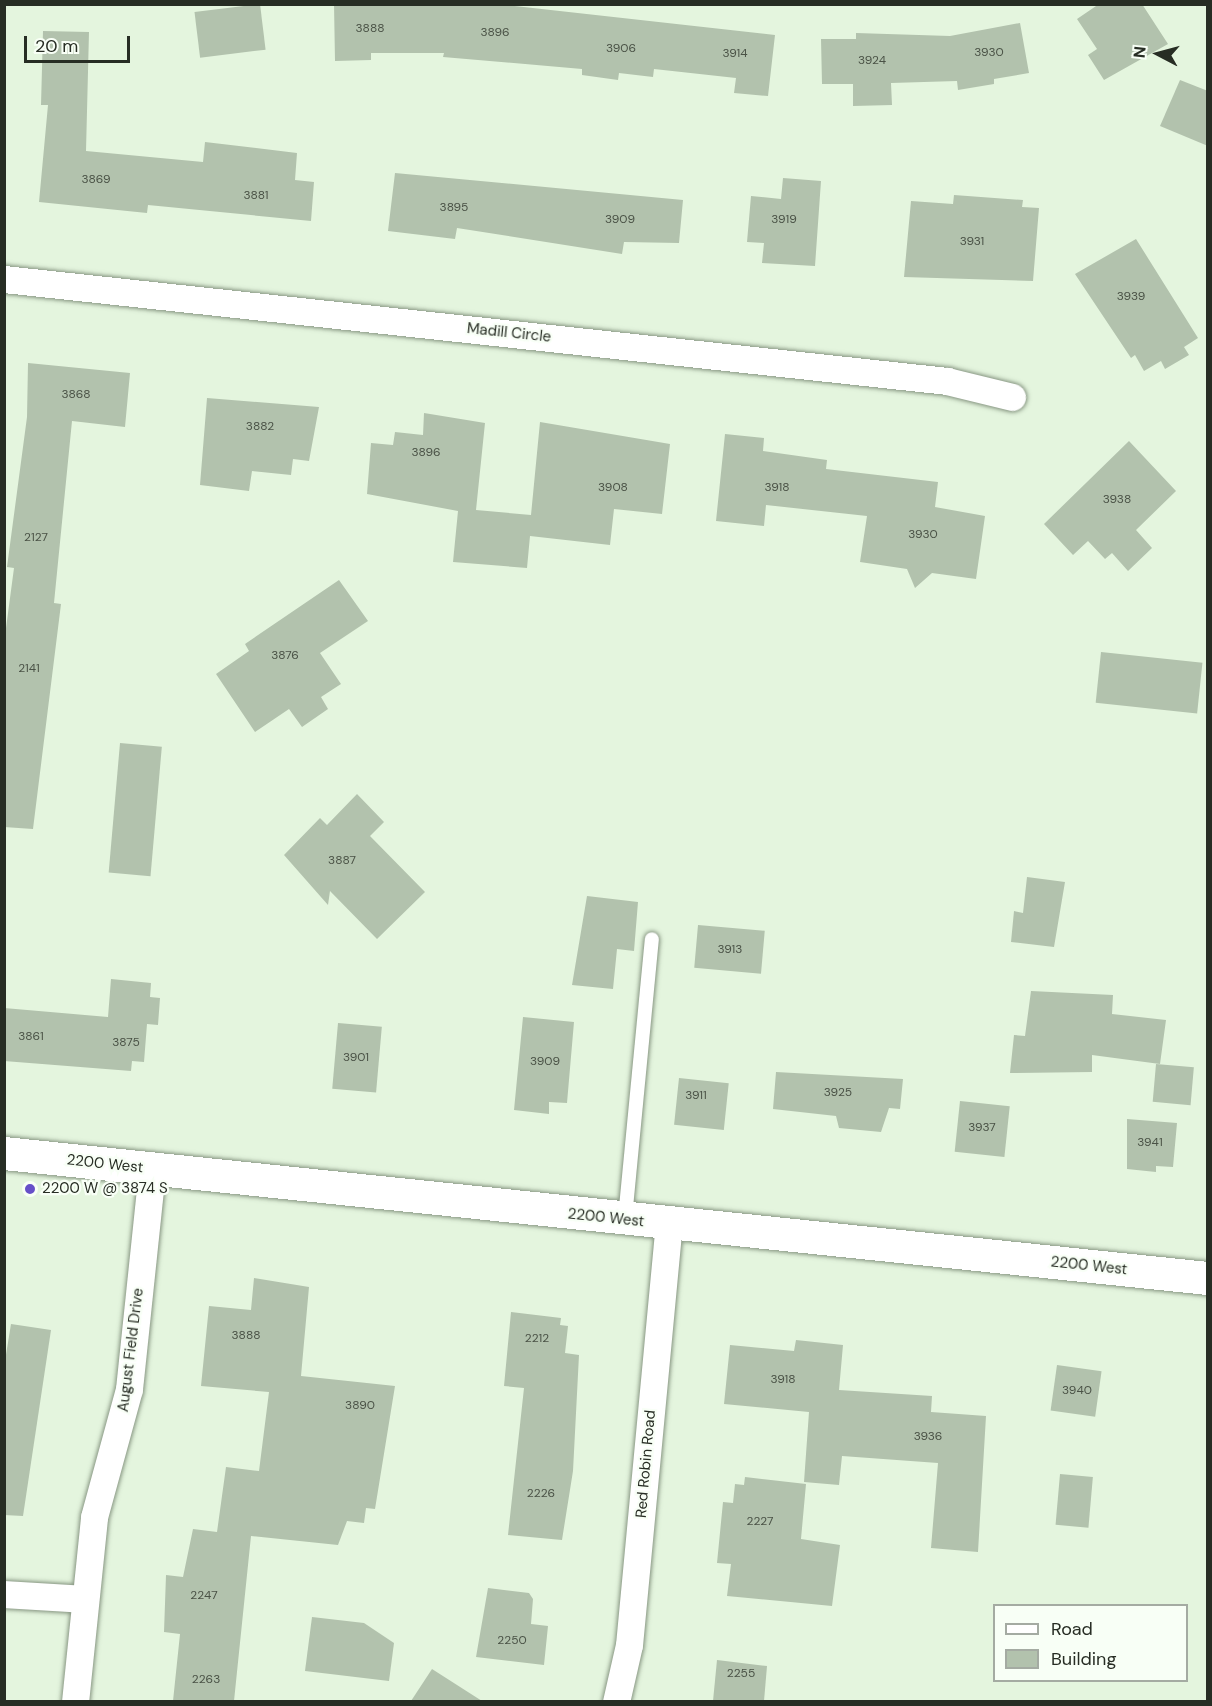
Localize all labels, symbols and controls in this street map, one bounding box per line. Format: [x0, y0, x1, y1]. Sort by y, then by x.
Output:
house number: 3888 [356, 22, 384, 36]
scale bar [27, 24, 134, 62]
north arrow [1128, 24, 1188, 84]
house number: 3896 [480, 26, 510, 40]
text: 20 m [35, 34, 78, 58]
house number: 3906 [606, 42, 636, 56]
text: N [1129, 45, 1151, 59]
house number: 3930 [974, 46, 1004, 60]
house number: 3914 [722, 47, 748, 61]
house number: 3924 [858, 54, 886, 68]
house number: 3869 [81, 173, 111, 187]
house number: 3881 [243, 189, 269, 203]
house number: 3895 [440, 201, 468, 215]
house number: 3909 [605, 213, 635, 227]
house number: 3919 [771, 213, 797, 227]
house number: 3931 [960, 235, 984, 249]
house number: 3939 [1117, 290, 1145, 304]
street label: Madill Circle [466, 320, 552, 346]
house number: 3868 [61, 388, 91, 402]
house number: 3882 [246, 420, 274, 434]
house number: 3896 [411, 446, 441, 460]
house number: 3908 [598, 481, 628, 495]
house number: 3918 [764, 481, 790, 495]
house number: 3938 [1103, 493, 1131, 507]
house number: 3930 [908, 528, 938, 542]
house number: 2127 [24, 531, 48, 545]
house number: 3876 [271, 649, 299, 663]
house number: 2141 [18, 662, 40, 676]
house number: 3887 [328, 854, 356, 868]
house number: 3913 [718, 943, 742, 957]
house number: 3861 [18, 1030, 44, 1044]
house number: 3875 [112, 1036, 140, 1050]
house number: 3901 [343, 1051, 369, 1065]
house number: 3909 [530, 1055, 560, 1069]
house number: 3925 [824, 1086, 852, 1100]
house number: 3911 [685, 1089, 707, 1103]
house number: 3937 [968, 1121, 996, 1135]
house number: 3941 [1137, 1136, 1163, 1150]
street label: 2200 West [66, 1151, 144, 1177]
place label: 2200 W @ 3874 S [42, 1180, 168, 1198]
marker: 2200 W @ 3874 S [23, 1182, 37, 1196]
street label: 2200 West [567, 1205, 645, 1231]
street label: 2200 West [1050, 1253, 1128, 1279]
street label: August Field Drive [114, 1287, 148, 1413]
house number: 3888 [232, 1329, 260, 1343]
house number: 2212 [525, 1332, 549, 1346]
house number: 3918 [770, 1373, 796, 1387]
house number: 3940 [1062, 1384, 1092, 1398]
house number: 3890 [345, 1399, 375, 1413]
street label: Red Robin Road [632, 1409, 660, 1519]
house number: 3936 [914, 1430, 942, 1444]
house number: 2226 [527, 1487, 555, 1501]
house number: 2227 [747, 1515, 773, 1529]
house number: 2247 [190, 1589, 218, 1603]
legend [993, 1604, 1188, 1682]
text: Road [1051, 1617, 1093, 1641]
house number: 2250 [497, 1634, 527, 1648]
text: Building [1051, 1647, 1116, 1671]
house number: 2255 [727, 1667, 755, 1681]
house number: 2263 [192, 1673, 220, 1687]

